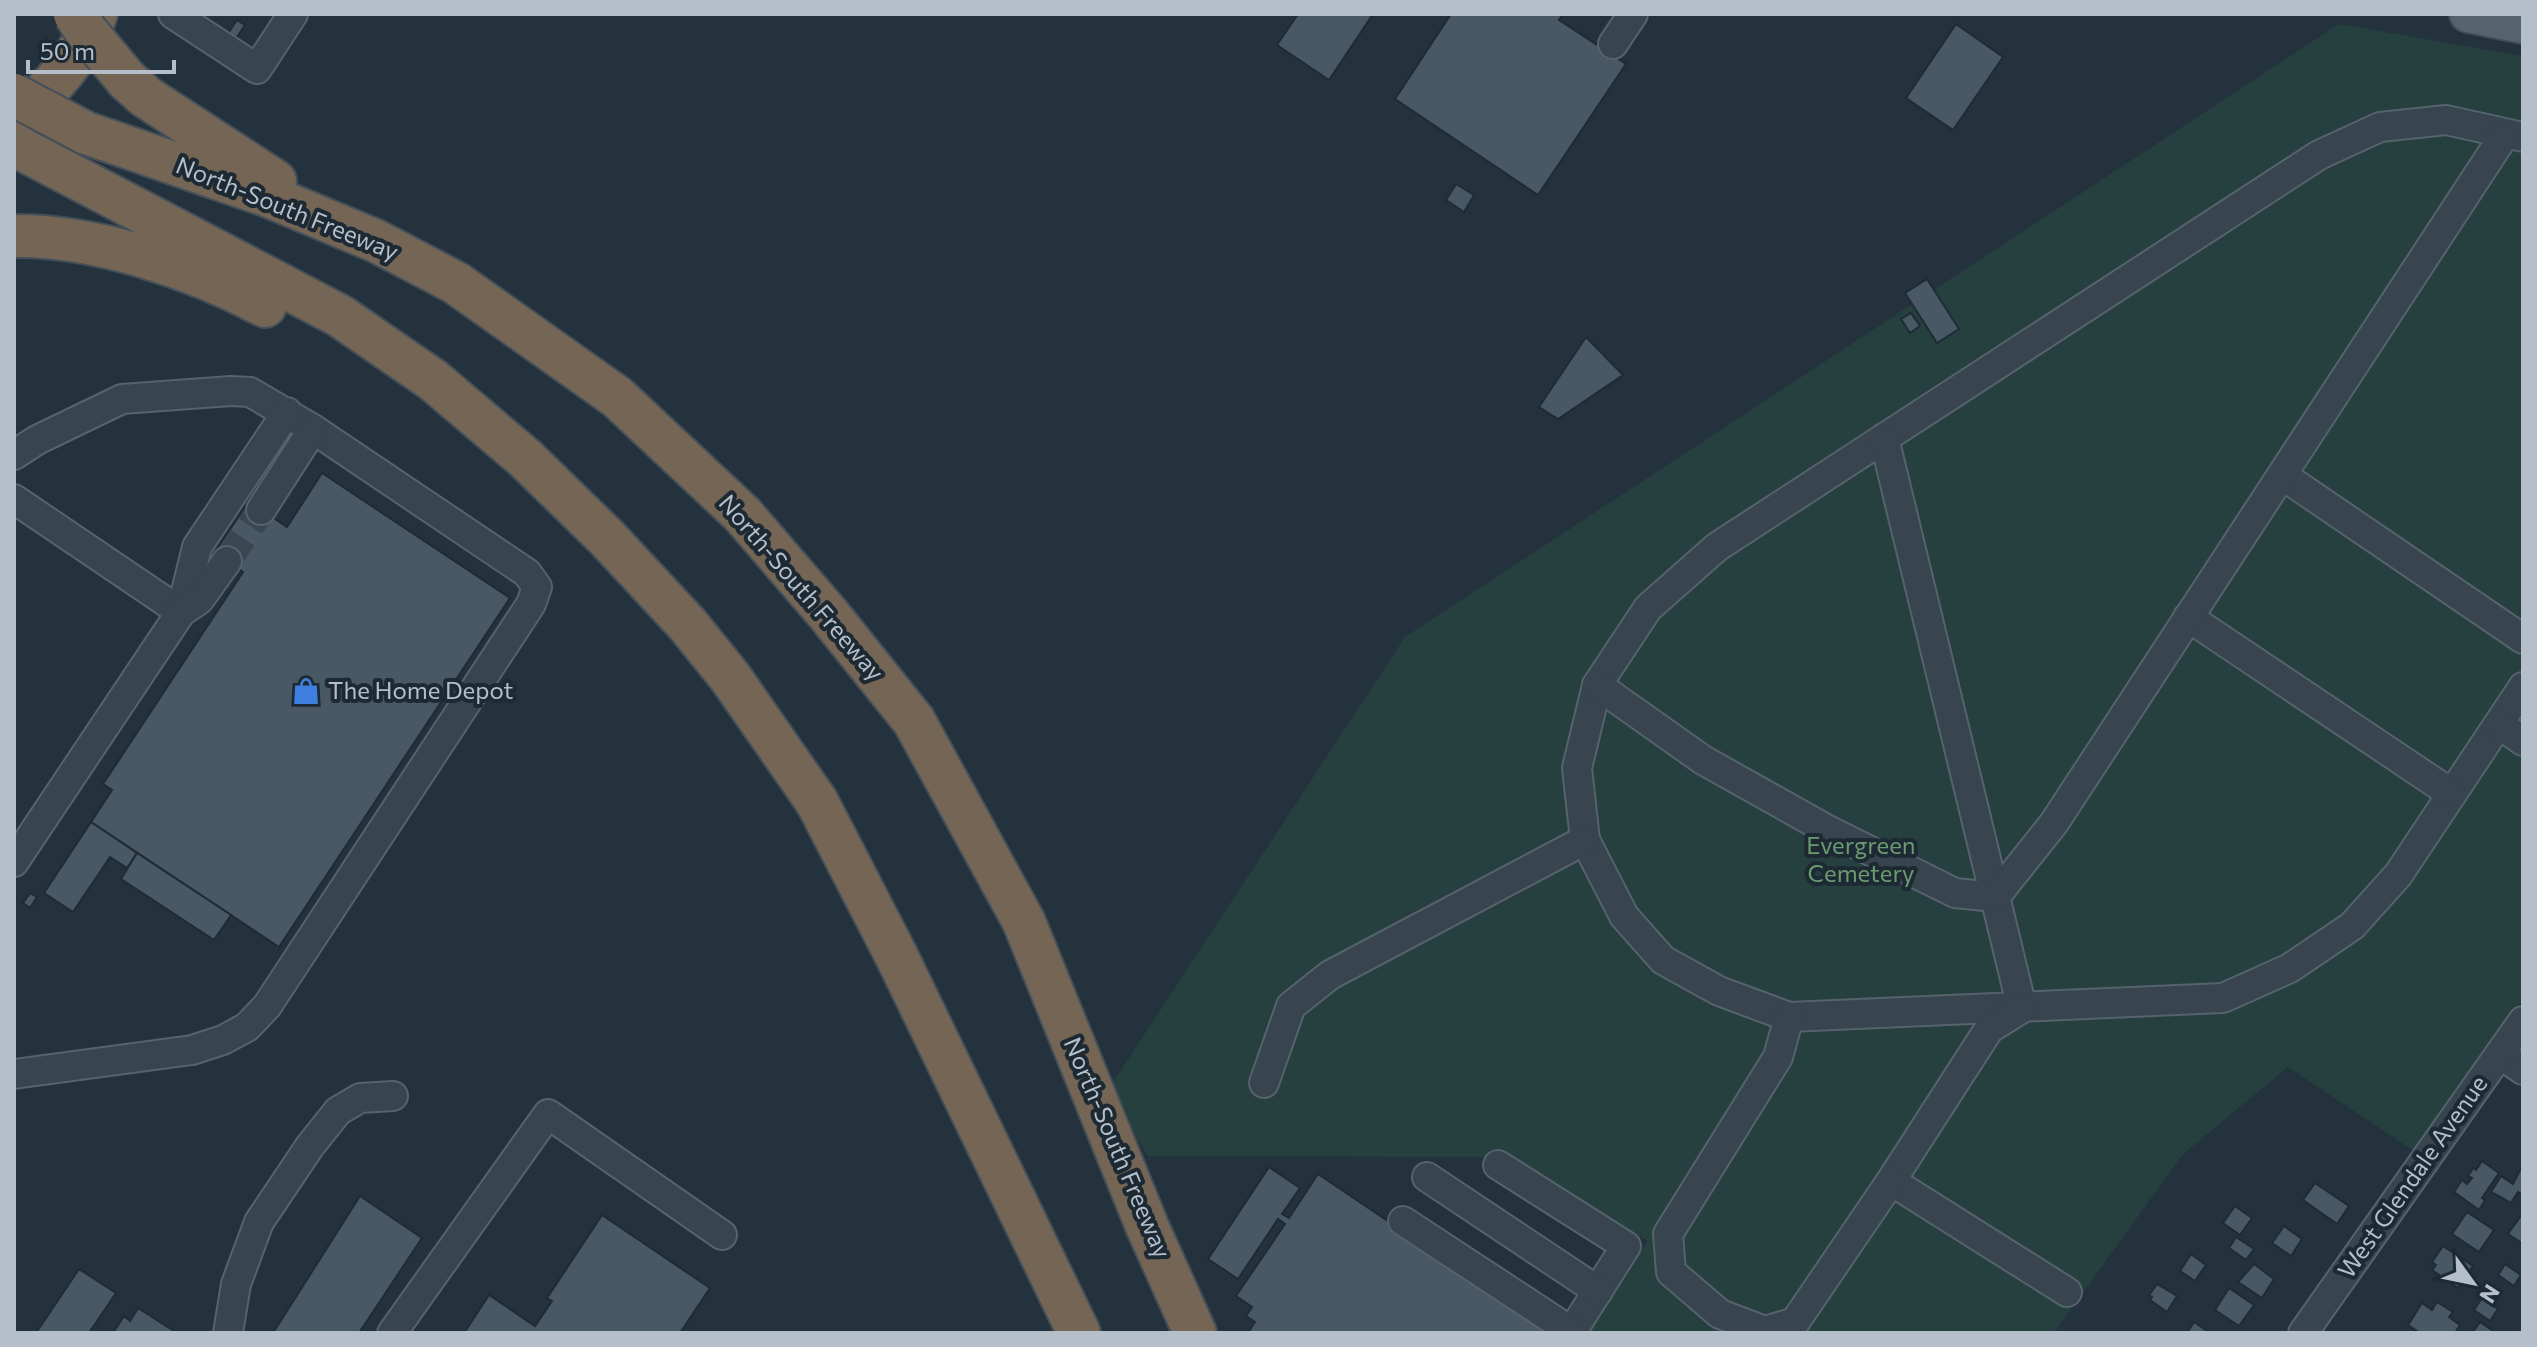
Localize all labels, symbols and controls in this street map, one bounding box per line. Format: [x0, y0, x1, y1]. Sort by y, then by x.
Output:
scale bar [28, 24, 174, 74]
text: 50 m [40, 36, 95, 65]
street label: North-South Freeway [172, 150, 403, 265]
street label: North-South Freeway [713, 488, 891, 686]
place label: The Home Depot [328, 675, 514, 704]
shop icon: The Home Depot [291, 676, 321, 706]
park label: Evergreen Cemetery [1806, 830, 1916, 887]
street label: North-South Freeway [1059, 1033, 1178, 1262]
street label: West Glendale Avenue [2331, 1069, 2493, 1283]
north arrow [2433, 1243, 2513, 1323]
text: N [2474, 1280, 2506, 1308]

